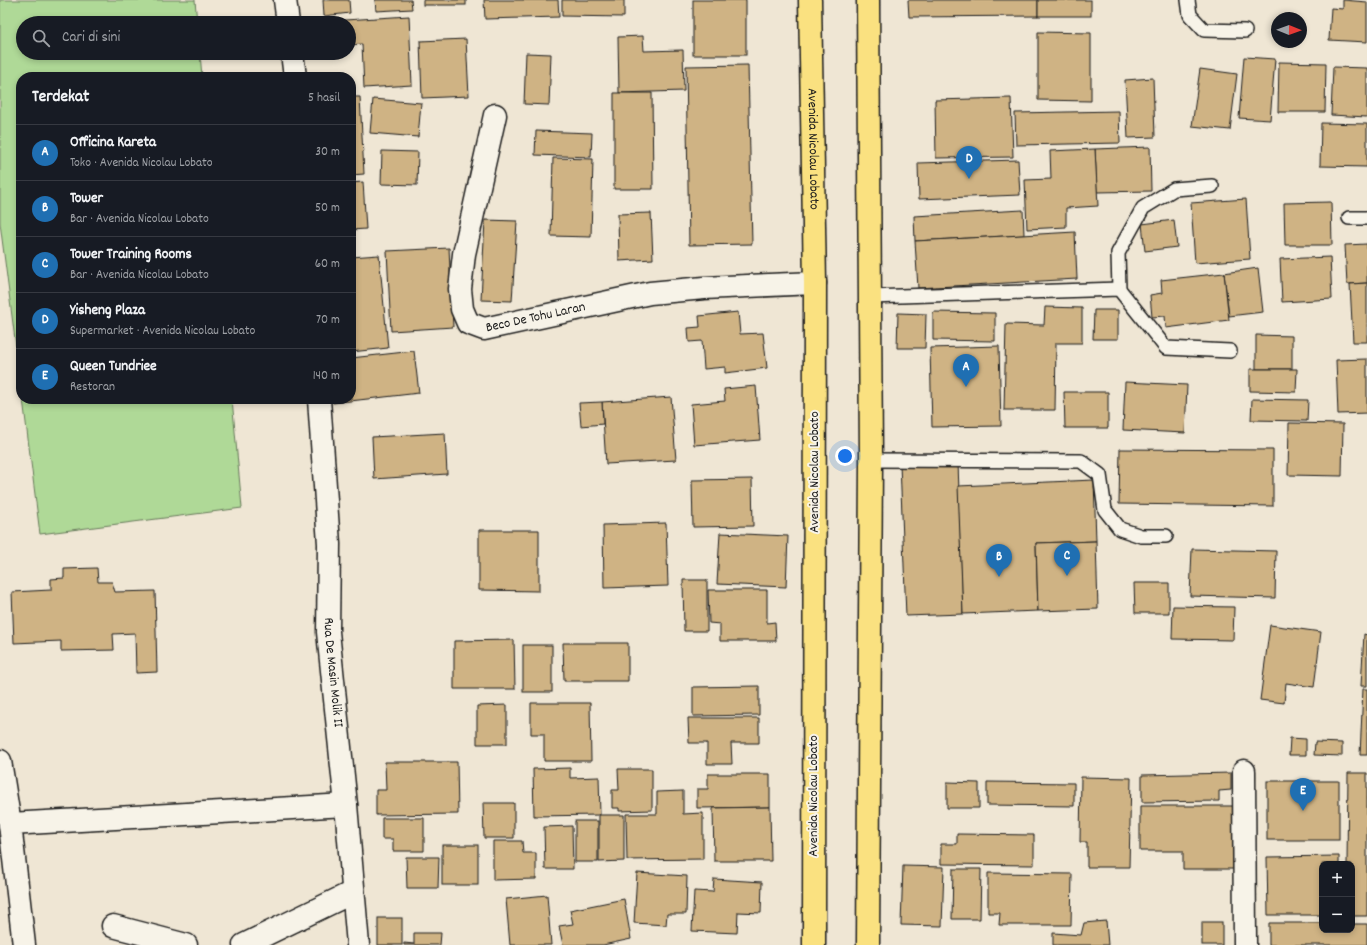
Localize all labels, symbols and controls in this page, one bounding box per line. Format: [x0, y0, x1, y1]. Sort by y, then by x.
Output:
north arrow [1271, 12, 1307, 48]
search box [16, 16, 356, 60]
icon: search [30, 27, 52, 49]
text: Cari di sini [62, 27, 120, 49]
text: Terdekat [32, 86, 89, 110]
street label: Avenida Nicolau Lobato [802, 88, 824, 210]
text: 5 hasil [308, 89, 340, 108]
text: Officina Kareta [70, 132, 156, 154]
text: A [41, 143, 49, 162]
text: 30 m [315, 143, 340, 162]
pin: D [956, 146, 982, 179]
text: Toko · Avenida Nicolau Lobato [70, 154, 213, 173]
text: Tower [70, 188, 103, 210]
text: B [42, 199, 48, 218]
text: 50 m [315, 199, 340, 218]
text: Bar · Avenida Nicolau Lobato [70, 210, 209, 229]
text: Tower Training Rooms [70, 244, 192, 266]
text: C [42, 255, 48, 274]
text: 60 m [315, 255, 340, 274]
text: Bar · Avenida Nicolau Lobato [70, 266, 209, 285]
street label: Beco De Tohu Laran [484, 297, 587, 338]
text: Yisheng Plaza [70, 300, 145, 322]
text: D [42, 311, 48, 330]
text: 70 m [316, 311, 340, 330]
text: Supermarket · Avenida Nicolau Lobato [70, 322, 255, 341]
pin: A [953, 354, 979, 387]
text: Queen Tundriee [70, 356, 157, 378]
text: E [42, 367, 48, 386]
text: 140 m [313, 367, 340, 386]
text: Restoran [70, 378, 115, 397]
street label: Avenida Nicolau Lobato [805, 411, 825, 533]
your location [835, 446, 855, 466]
pin: C [1054, 543, 1080, 576]
pin: B [986, 544, 1012, 577]
street label: Rua De Masin Molik II [318, 617, 348, 729]
street label: Avenida Nicolau Lobato [804, 735, 824, 857]
pin: E [1290, 778, 1316, 811]
map controls [1319, 861, 1355, 933]
button: + [1319, 861, 1355, 897]
button: − [1319, 897, 1355, 933]

